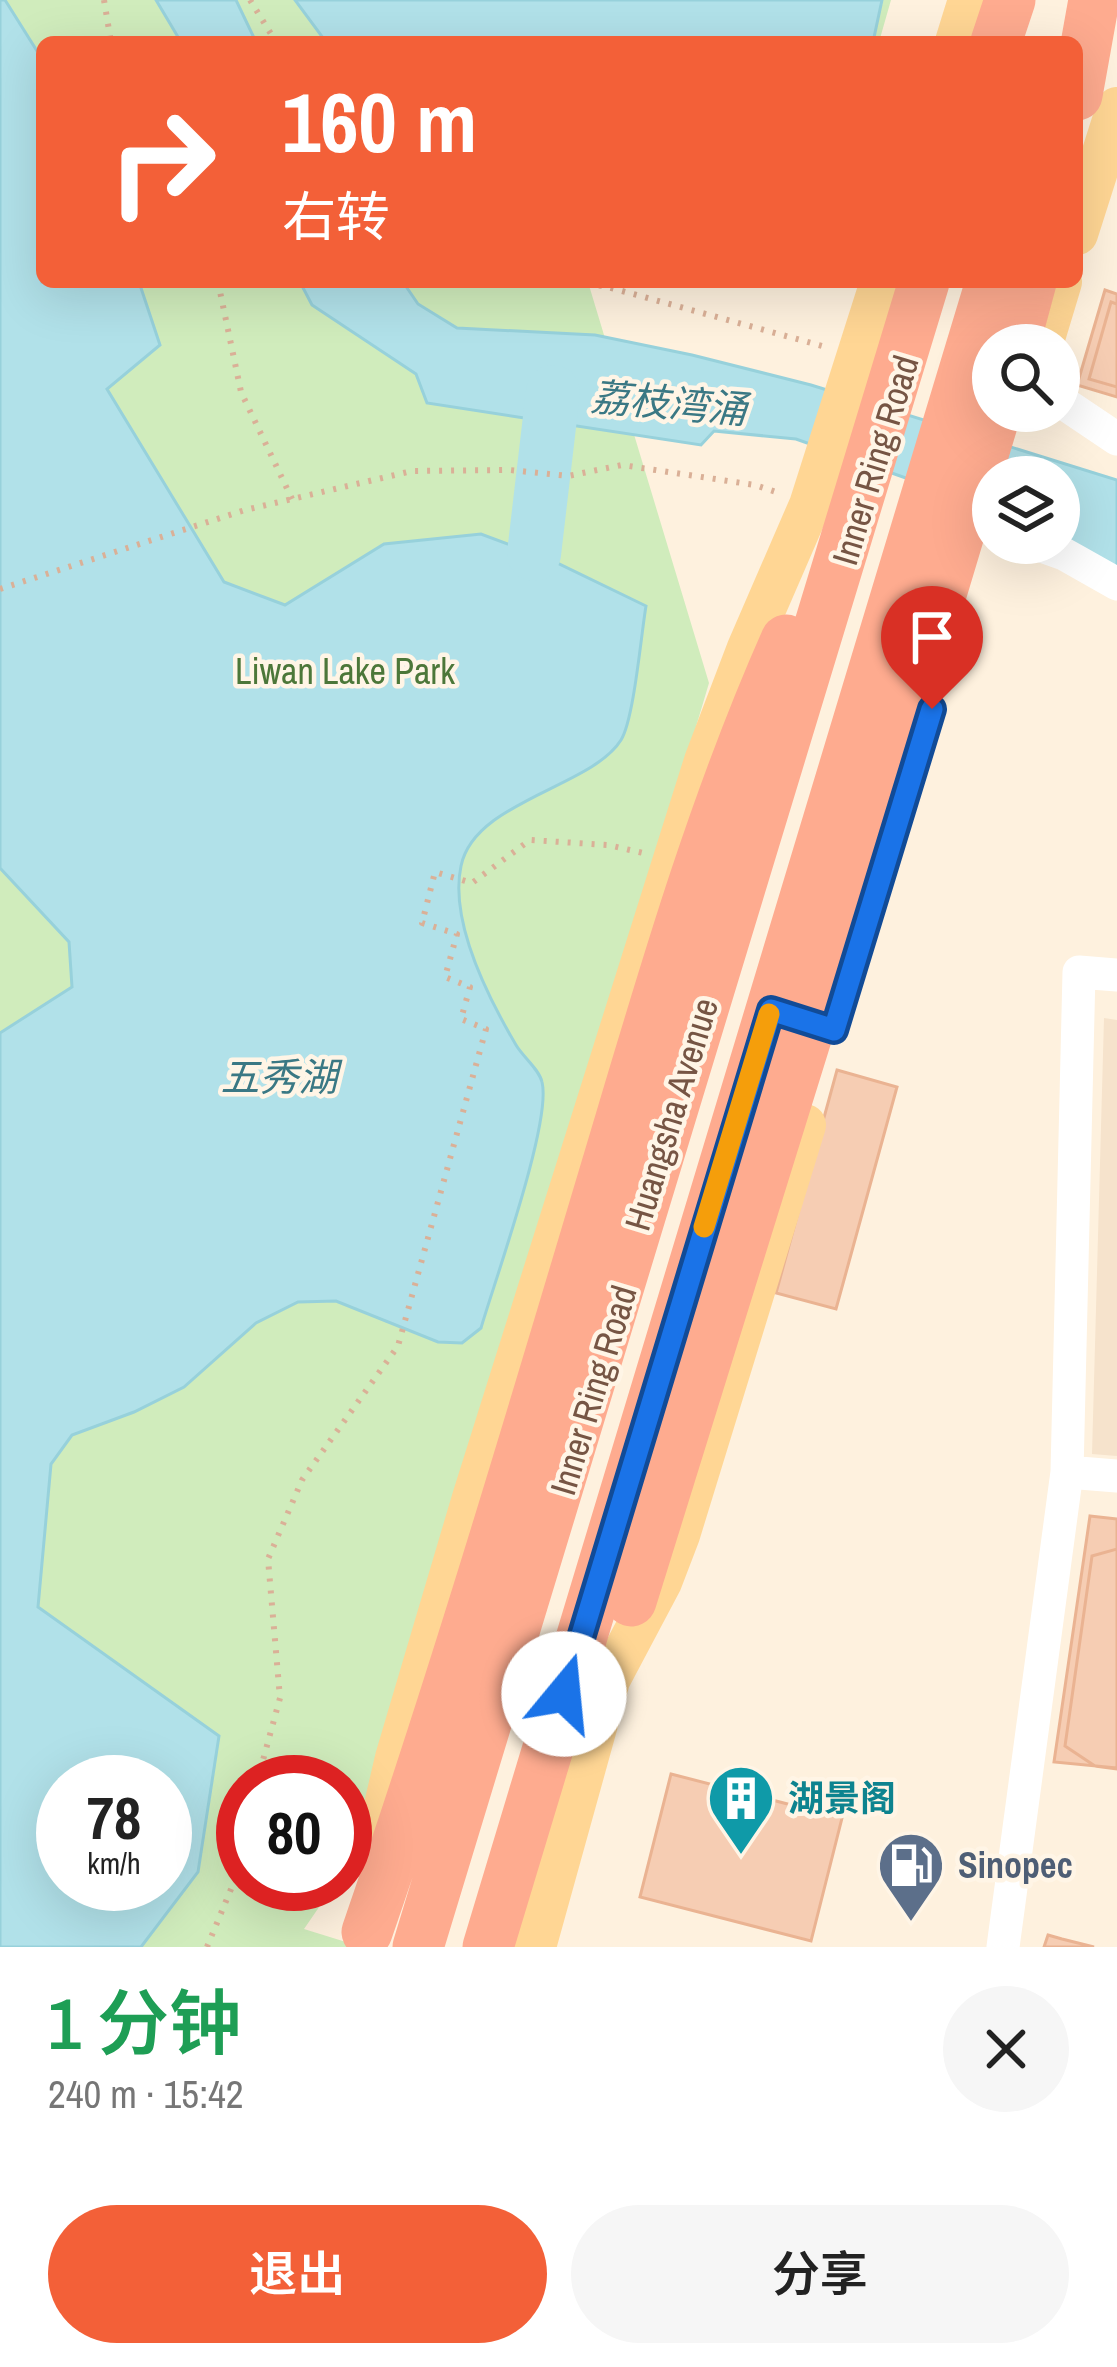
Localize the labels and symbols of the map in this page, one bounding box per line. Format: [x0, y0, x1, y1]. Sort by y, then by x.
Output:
street label: Inner Ring Road [820, 349, 930, 571]
water label: 荔枝湾涌 [589, 370, 753, 436]
pin [881, 586, 983, 709]
park label: Liwan Lake Park [235, 647, 455, 695]
street label: Huangsha Avenue [613, 992, 729, 1236]
water label: 五秀湖 [220, 1051, 343, 1103]
street label: Inner Ring Road [538, 1279, 648, 1501]
position arrow [501, 1631, 627, 1757]
speed limit sign: 80 [216, 1755, 372, 1911]
building icon: 湖景阁 [706, 1763, 776, 1857]
place label: 湖景阁 [788, 1774, 896, 1822]
fuel station icon: Sinopec [876, 1830, 946, 1924]
place label: Sinopec [958, 1841, 1073, 1889]

